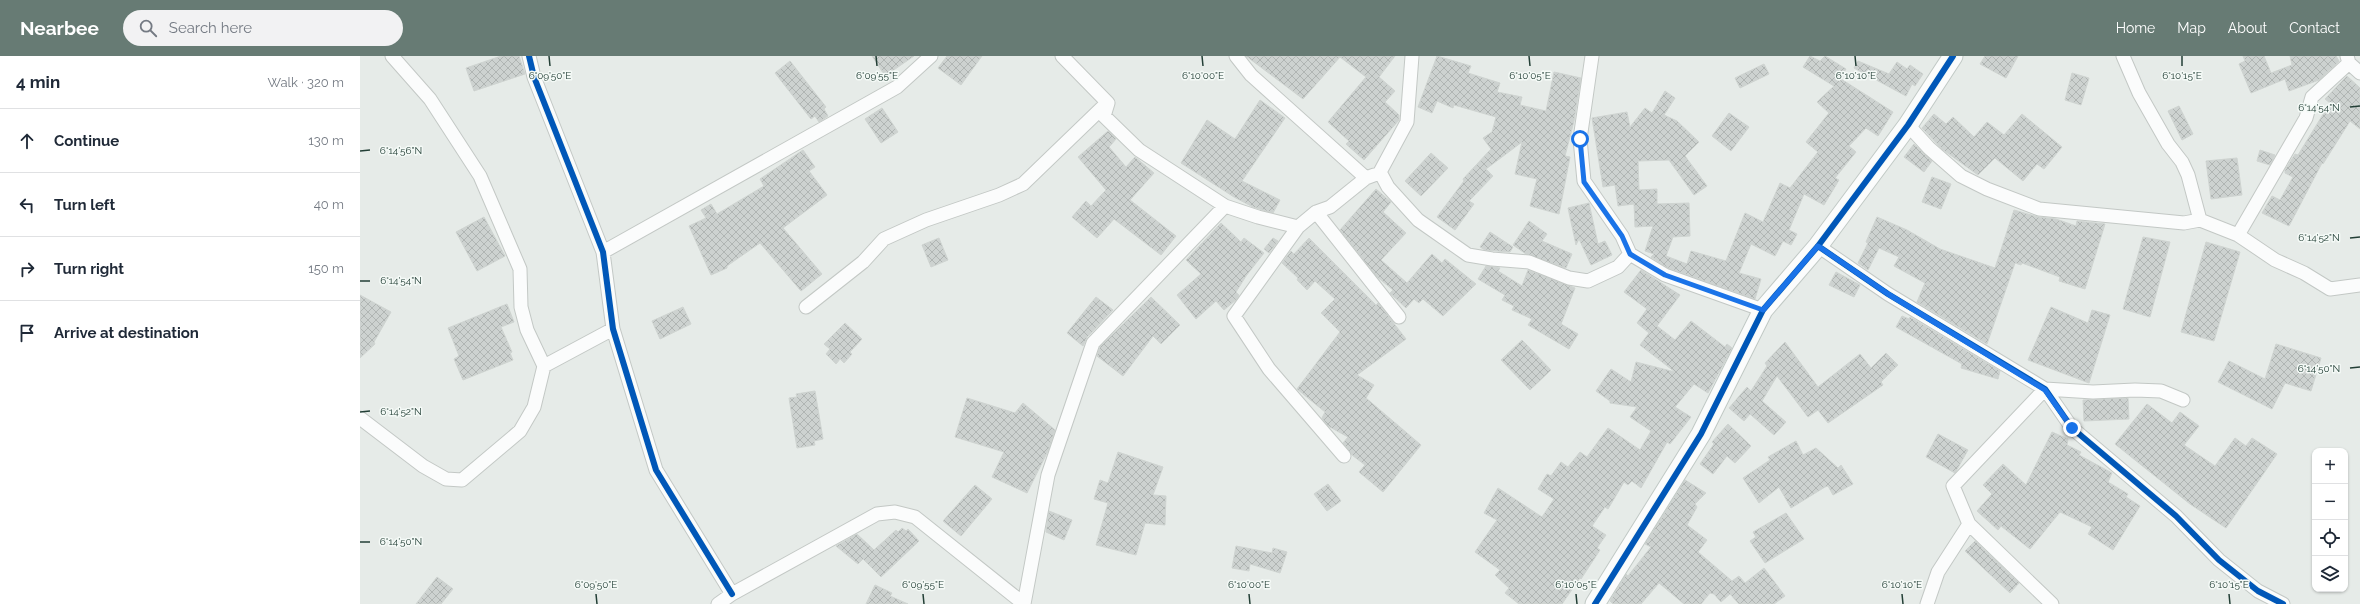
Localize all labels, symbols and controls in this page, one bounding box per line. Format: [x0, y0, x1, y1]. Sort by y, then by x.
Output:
search box [123, 10, 403, 46]
text: Nearbee [20, 17, 99, 39]
icon: search [137, 17, 159, 39]
text: Search here [169, 19, 252, 37]
text: Home [2116, 20, 2155, 36]
text: Map [2177, 20, 2206, 36]
text: About [2228, 20, 2267, 36]
text: Contact [2289, 20, 2340, 36]
text: 6°09'50"E [529, 70, 571, 81]
text: 6°09'55"E [856, 70, 898, 81]
text: 6°10'00"E [1182, 70, 1224, 81]
text: 6°10'05"E [1509, 70, 1551, 81]
text: 6°10'10"E [1836, 70, 1876, 81]
text: 6°10'15"E [2162, 70, 2202, 81]
text: 4 min [16, 72, 60, 92]
text: Walk · 320 m [268, 75, 344, 90]
text: 6°14'54"N [2298, 102, 2340, 113]
icon: ahead [16, 130, 38, 152]
route start [1571, 130, 1589, 148]
text: Continue [54, 132, 119, 150]
text: 130 m [308, 133, 344, 148]
text: 6°14'56"N [380, 145, 422, 156]
icon: left [16, 194, 38, 216]
text: Turn left [54, 196, 115, 214]
text: 40 m [314, 197, 344, 212]
text: 6°14'52"N [2298, 232, 2340, 243]
icon: right [16, 258, 38, 280]
text: Turn right [54, 260, 124, 278]
text: 150 m [308, 261, 344, 276]
text: 6°14'54"N [380, 275, 422, 286]
icon: arrive [16, 322, 38, 344]
text: Arrive at destination [54, 324, 199, 342]
text: 6°14'50"N [2298, 363, 2340, 374]
text: 6°14'52"N [380, 406, 422, 417]
route end [2063, 419, 2081, 437]
map controls [2312, 448, 2348, 592]
button: + [2312, 448, 2348, 484]
button: − [2312, 484, 2348, 520]
button: locate [2312, 520, 2348, 556]
text: 6°14'50"N [380, 536, 422, 547]
button: layers [2312, 556, 2348, 592]
text: 6°09'50"E [575, 579, 617, 590]
text: 6°09'55"E [902, 579, 944, 590]
text: 6°10'00"E [1228, 579, 1270, 590]
text: 6°10'05"E [1555, 579, 1597, 590]
text: 6°10'10"E [1882, 579, 1922, 590]
text: 6°10'15"E [2209, 579, 2249, 590]

